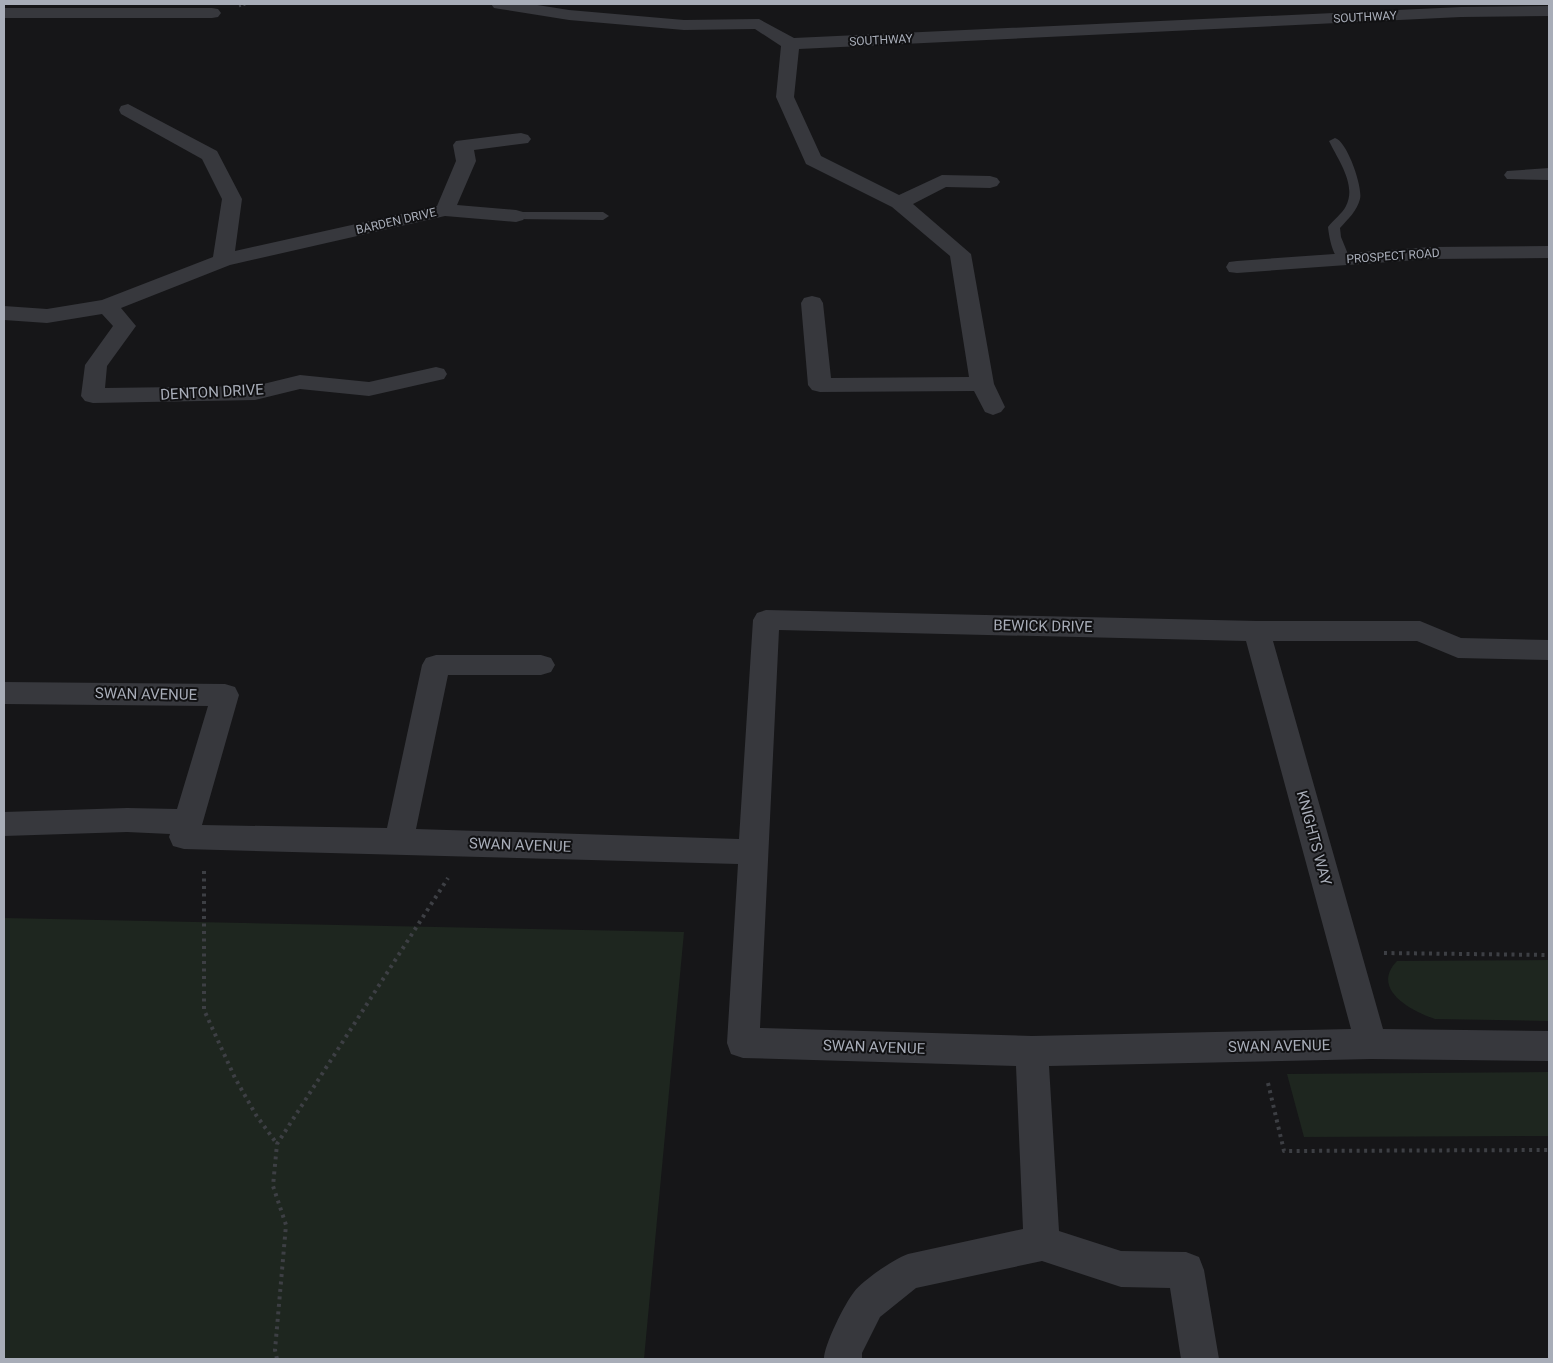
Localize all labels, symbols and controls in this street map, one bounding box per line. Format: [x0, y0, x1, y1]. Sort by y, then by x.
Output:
street label: SOUTHWAY [1333, 8, 1398, 26]
street label: SOUTHWAY [849, 31, 914, 49]
street label: BARDEN DRIVE [355, 205, 438, 237]
street label: PROSPECT ROAD [1346, 246, 1440, 266]
street label: DENTON DRIVE [160, 380, 265, 404]
street label: BEWICK DRIVE [993, 616, 1093, 636]
street label: SWAN AVENUE [95, 684, 198, 704]
street label: KNIGHTS WAY [1293, 789, 1335, 887]
street label: SWAN AVENUE [469, 834, 572, 856]
street label: SWAN AVENUE [823, 1036, 926, 1058]
street label: SWAN AVENUE [1228, 1036, 1331, 1056]

